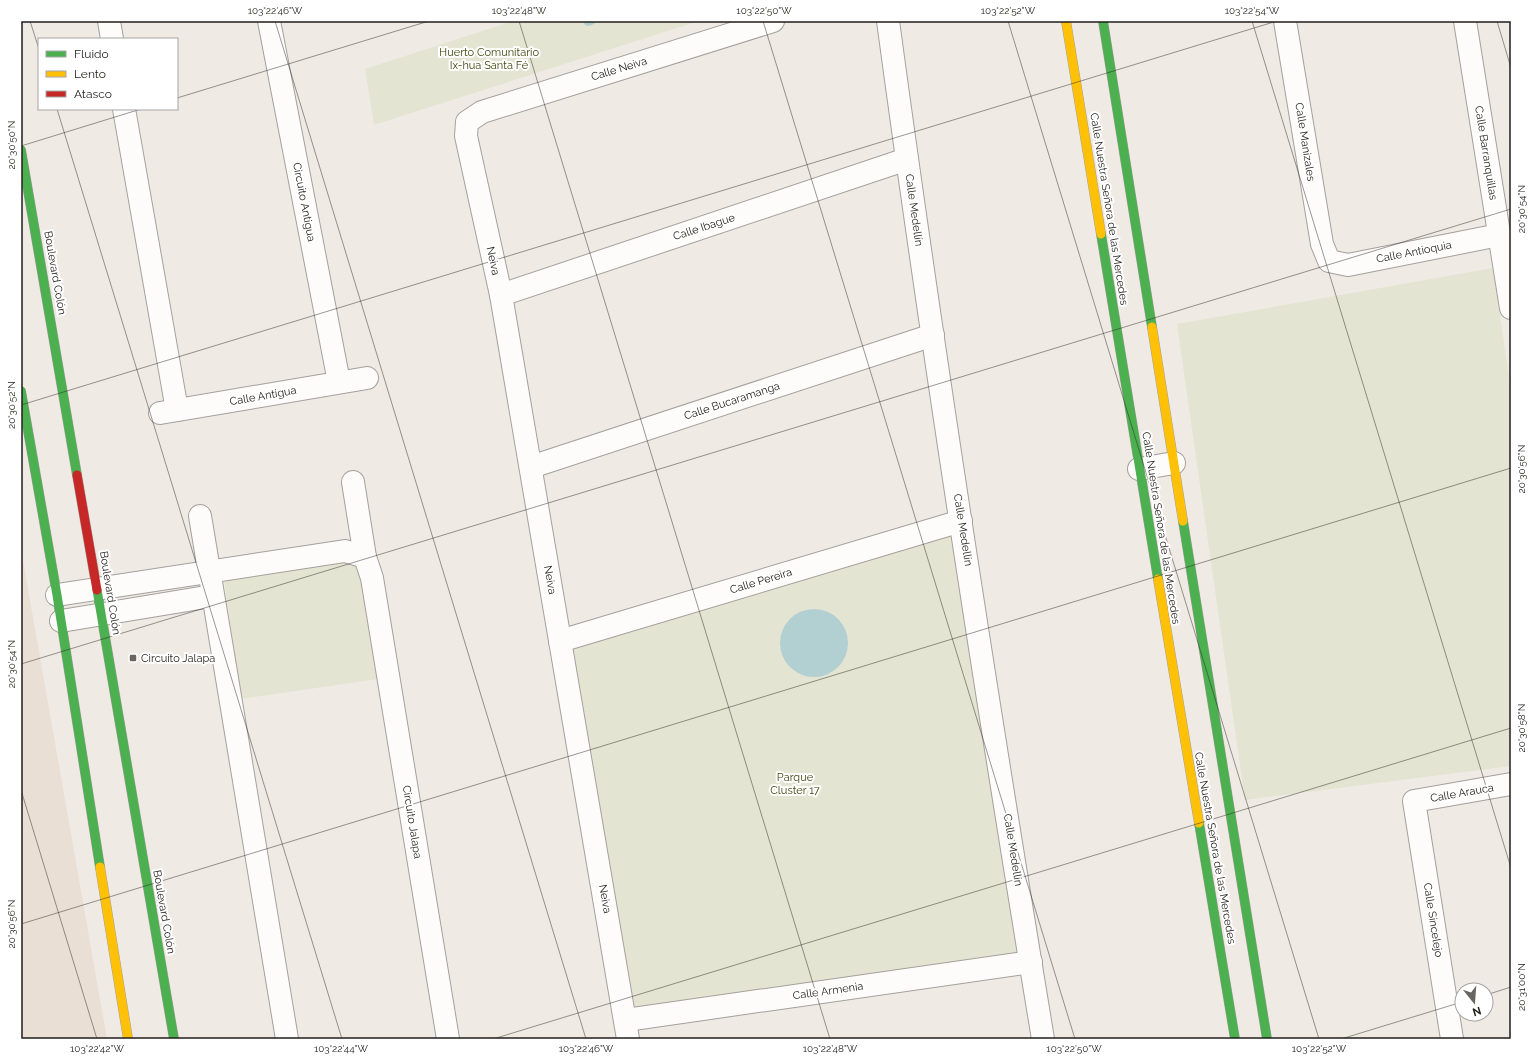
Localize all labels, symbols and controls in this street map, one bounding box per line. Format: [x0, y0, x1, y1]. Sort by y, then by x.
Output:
text: 103°22'46"W [248, 5, 303, 16]
text: 103°22'48"W [492, 5, 547, 16]
text: 103°22'50"W [736, 5, 792, 16]
text: 103°22'52"W [981, 5, 1036, 16]
text: 103°22'54"W [1225, 5, 1280, 16]
legend [38, 38, 178, 110]
park label: Huerto Comunitario Ix-hua Santa Fé [439, 46, 539, 72]
text: Fluido [74, 47, 109, 61]
street label: Calle Neiva [589, 54, 649, 84]
text: Lento [74, 67, 106, 81]
text: Atasco [74, 87, 112, 101]
street label: Calle Manizales [1292, 102, 1318, 182]
street label: Calle Barranquillas [1472, 105, 1500, 201]
street label: Calle Nuestra Señora de las Mercedes [1087, 112, 1131, 306]
text: 20°30'50"N [6, 121, 17, 170]
street label: Circuito Antigua [290, 161, 318, 243]
street label: Calle Medellín [902, 173, 926, 247]
text: 20°30'54"N [1516, 185, 1527, 233]
street label: Calle Ibague [672, 211, 737, 243]
street label: Boulevard Colón [41, 230, 69, 316]
street label: Calle Antioquia [1375, 238, 1453, 266]
street label: Neiva [484, 245, 502, 277]
street label: Calle Bucaramanga [683, 379, 781, 423]
text: 20°30'52"N [6, 381, 17, 429]
street label: Calle Antigua [229, 384, 297, 408]
street label: Calle Nuestra Señora de las Mercedes [1139, 431, 1183, 625]
text: 20°30'56"N [1516, 445, 1527, 493]
street label: Calle Medellín [951, 493, 975, 567]
street label: Boulevard Colón [97, 550, 123, 636]
street label: Neiva [541, 565, 559, 595]
street label: Calle Pereira [728, 565, 794, 597]
text: 20°30'54"N [6, 640, 17, 688]
place label: Circuito Jalapa [141, 652, 215, 665]
marker: Circuito Jalapa [128, 653, 138, 663]
text: 20°30'58"N [1516, 704, 1527, 752]
street label: Calle Nuestra Señora de las Mercedes [1192, 751, 1238, 945]
park label: Parque Cluster 17 [770, 771, 820, 797]
street label: Calle Arauca [1429, 781, 1495, 805]
street label: Circuito Jalapa [400, 784, 424, 860]
street label: Calle Medellín [1001, 813, 1025, 887]
street label: Boulevard Colón [150, 869, 178, 955]
street label: Calle Sincelejo [1421, 882, 1445, 959]
street label: Neiva [596, 884, 614, 914]
text: 20°30'56"N [6, 900, 17, 948]
text: 20°31'00"N [1516, 963, 1527, 1011]
street label: Calle Armenia [792, 980, 864, 1002]
north arrow [1454, 982, 1494, 1022]
text: N [1471, 1004, 1483, 1019]
text: 103°22'42"W [70, 1043, 124, 1054]
text: 103°22'44"W [314, 1043, 369, 1054]
text: 103°22'46"W [559, 1043, 614, 1054]
text: 103°22'48"W [803, 1043, 858, 1054]
text: 103°22'50"W [1046, 1043, 1102, 1054]
text: 103°22'52"W [1292, 1043, 1347, 1054]

